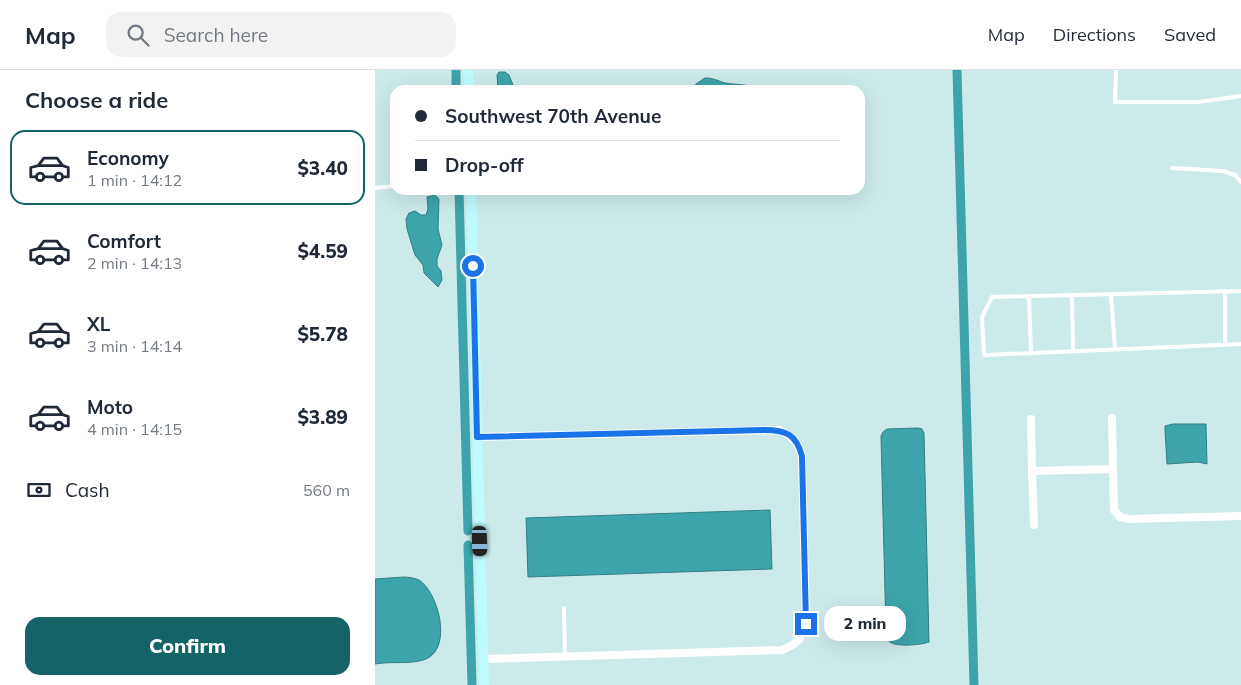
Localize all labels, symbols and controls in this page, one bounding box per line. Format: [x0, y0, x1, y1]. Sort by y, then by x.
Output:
search box [106, 12, 456, 57]
text: Map [25, 20, 76, 50]
icon: search [124, 21, 152, 49]
text: Search here [164, 23, 268, 47]
text: Map [988, 23, 1025, 46]
text: Directions [1053, 23, 1136, 46]
text: Saved [1164, 23, 1216, 46]
text: Choose a ride [25, 86, 168, 114]
text: Southwest 70th Avenue [445, 104, 661, 128]
icon: car [27, 145, 72, 190]
text: Economy [87, 146, 169, 170]
text: Drop-off [445, 153, 523, 177]
text: $3.40 [297, 156, 348, 180]
text: 1 min · 14:12 [87, 170, 182, 190]
icon: car [27, 228, 72, 273]
text: Comfort [87, 229, 161, 253]
text: $4.59 [297, 239, 348, 263]
text: 2 min · 14:13 [87, 253, 182, 273]
route start [462, 255, 484, 277]
icon: car [27, 311, 72, 356]
text: XL [87, 312, 110, 336]
text: $5.78 [297, 322, 348, 346]
text: 3 min · 14:14 [87, 336, 182, 356]
icon: car [27, 394, 72, 439]
text: Moto [87, 395, 133, 419]
text: $3.89 [297, 405, 348, 429]
text: 4 min · 14:15 [87, 419, 182, 439]
icon: cash [25, 476, 53, 504]
text: Cash [65, 478, 110, 502]
text: 560 m [303, 480, 350, 500]
car [471, 526, 488, 556]
callout: 2 min [823, 606, 906, 642]
route end [795, 613, 817, 635]
text: 2 min [844, 613, 886, 633]
button: Confirm [25, 617, 350, 675]

